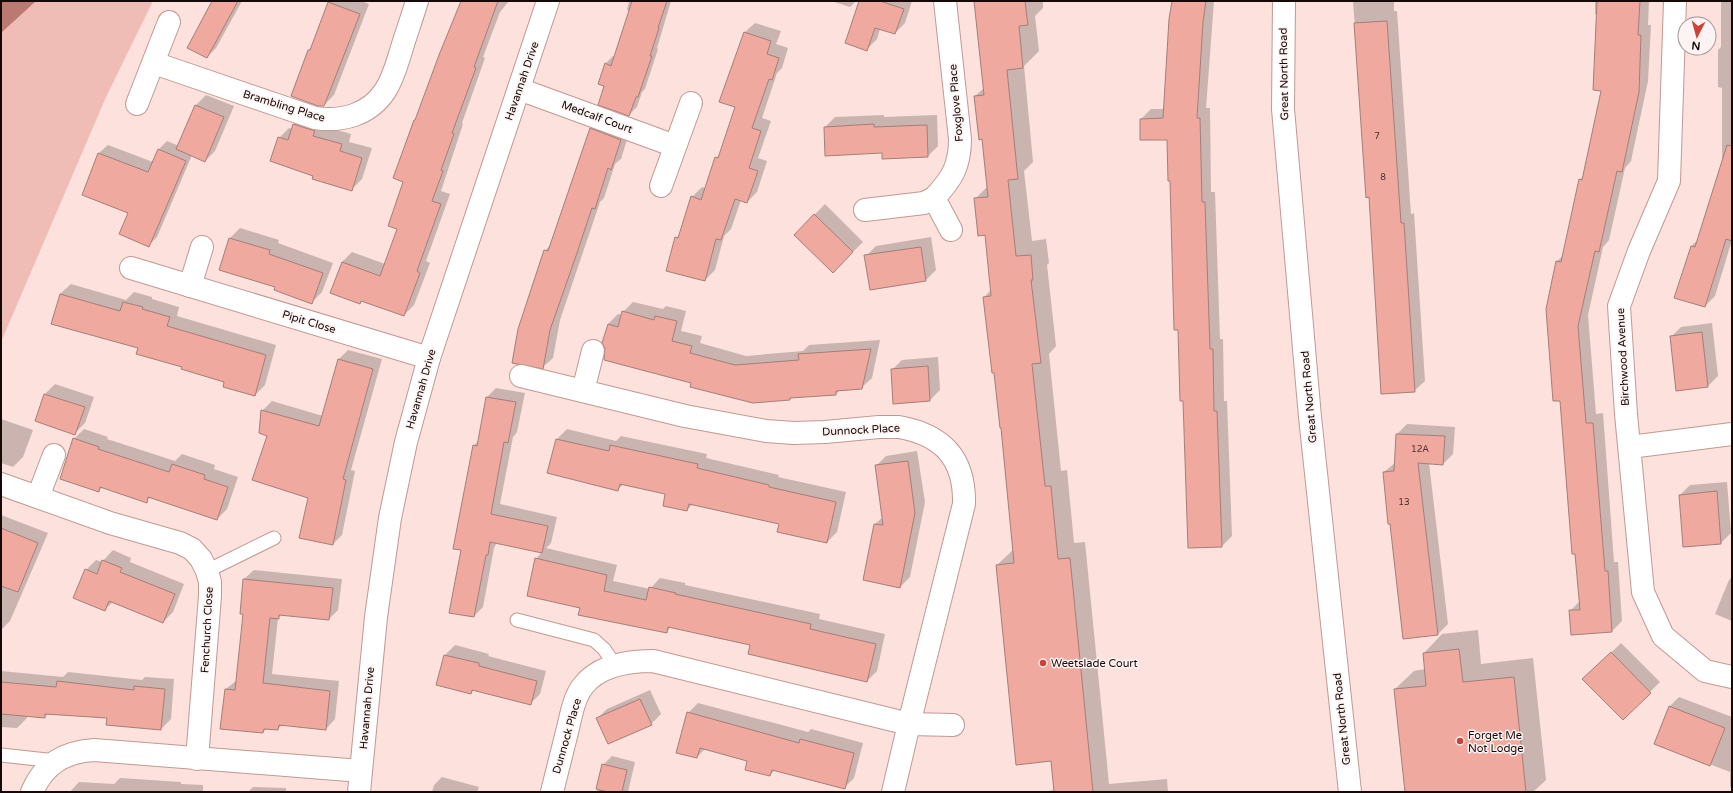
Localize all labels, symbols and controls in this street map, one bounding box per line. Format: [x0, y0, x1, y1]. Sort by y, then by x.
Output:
north arrow [1677, 16, 1717, 56]
street label: Great North Road [1277, 27, 1291, 120]
text: N [1691, 39, 1701, 52]
street label: Havannah Drive [502, 40, 542, 122]
street label: Foxglove Place [946, 64, 966, 142]
street label: Brambling Place [241, 87, 327, 125]
street label: Medcalf Court [560, 98, 634, 136]
house number: 7 [1374, 131, 1380, 142]
house number: 8 [1380, 172, 1386, 183]
street label: Pipit Close [281, 308, 337, 336]
street label: Birchwood Avenue [1614, 308, 1632, 406]
street label: Havannah Drive [403, 348, 439, 430]
street label: Great North Road [1298, 350, 1320, 444]
street label: Dunnock Place [822, 421, 900, 439]
house number: 12A [1411, 444, 1429, 455]
house number: 13 [1398, 497, 1410, 508]
street label: Fenchurch Close [198, 587, 216, 673]
place label: Weetslade Court [1051, 657, 1138, 670]
marker: Weetslade Court [1038, 658, 1048, 668]
street label: Havannah Drive [357, 666, 377, 750]
street label: Great North Road [1331, 672, 1353, 766]
street label: Dunnock Place [550, 697, 584, 775]
place label: Forget Me Not Lodge [1468, 729, 1524, 755]
marker: Forget Me Not Lodge [1455, 736, 1465, 746]

